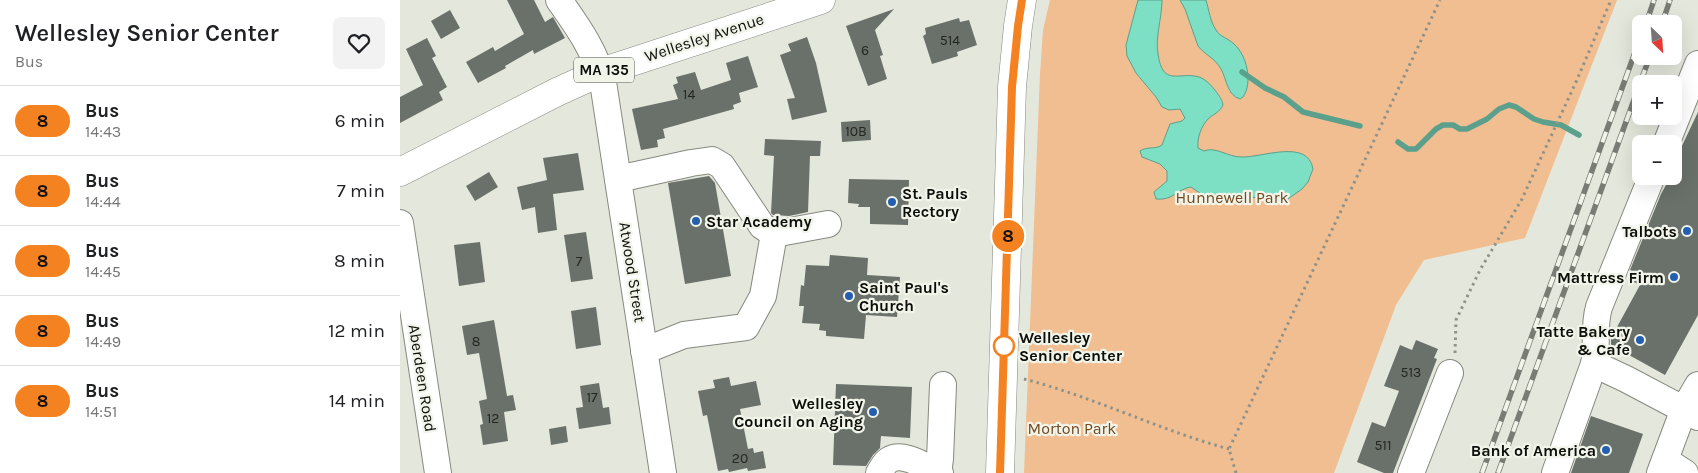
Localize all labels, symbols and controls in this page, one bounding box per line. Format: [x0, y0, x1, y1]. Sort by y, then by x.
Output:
street label: Wellesley Avenue [642, 9, 766, 66]
north arrow [1632, 15, 1682, 65]
map controls [1632, 15, 1682, 185]
button: heart [333, 17, 385, 69]
text: Wellesley Senior Center [15, 19, 279, 47]
house number: 514 [940, 32, 960, 49]
house number: 6 [861, 42, 869, 59]
text: Bus [15, 52, 43, 71]
road number: MA 135 [574, 58, 634, 82]
button: + [1632, 75, 1682, 125]
house number: 14 [683, 86, 695, 103]
text: Bus [85, 100, 119, 122]
text: 8 [37, 110, 48, 132]
text: 6 min [335, 110, 385, 132]
text: 14:43 [85, 122, 121, 141]
house number: 10B [845, 123, 867, 140]
button: − [1632, 135, 1682, 185]
text: Bus [85, 170, 119, 192]
text: 8 [37, 180, 48, 202]
text: 7 min [337, 180, 385, 202]
place label: St. Pauls Rectory [902, 184, 968, 221]
park label: Hunnewell Park [1176, 188, 1288, 207]
text: 14:44 [85, 192, 121, 211]
marker: St. Pauls Rectory [886, 196, 898, 208]
place label: Star Academy [706, 212, 812, 231]
marker: Star Academy [690, 215, 702, 227]
street label: Atwood Street [615, 220, 650, 324]
line badge: 8 [992, 220, 1024, 252]
place label: Talbots [1622, 222, 1677, 241]
text: 8 [1002, 225, 1014, 247]
marker: Talbots [1681, 225, 1693, 237]
text: Bus [85, 240, 119, 262]
text: 8 [37, 250, 48, 272]
text: 8 min [334, 250, 385, 272]
house number: 7 [576, 253, 583, 270]
text: 14:45 [85, 262, 121, 281]
place label: Mattress Firm [1557, 268, 1664, 287]
marker: Mattress Firm [1668, 271, 1680, 283]
place label: Saint Paul's Church [859, 278, 949, 315]
marker: Saint Paul's Church [843, 290, 855, 302]
text: Bus [85, 310, 119, 332]
text: 8 [37, 320, 48, 342]
text: 12 min [328, 320, 385, 342]
place label: Tatte Bakery & Cafe [1536, 322, 1630, 359]
street label: Aberdeen Road [405, 323, 440, 433]
place label: Wellesley Senior Center [1019, 328, 1123, 365]
text: 14:49 [85, 332, 121, 351]
house number: 8 [472, 333, 480, 350]
marker: Tatte Bakery & Cafe [1634, 334, 1646, 346]
marker: Wellesley Senior Center [993, 335, 1015, 357]
house number: 513 [1401, 364, 1421, 381]
text: Bus [85, 380, 119, 402]
house number: 17 [586, 389, 598, 406]
text: 8 [37, 390, 48, 412]
text: 14 min [329, 390, 385, 412]
place label: Wellesley Council on Aging [734, 394, 863, 431]
text: 14:51 [85, 402, 117, 421]
marker: Wellesley Council on Aging [867, 406, 879, 418]
house number: 12 [487, 410, 499, 427]
park label: Morton Park [1028, 419, 1116, 438]
house number: 511 [1374, 437, 1392, 454]
place label: Bank of America [1471, 441, 1596, 460]
marker: Bank of America [1600, 444, 1612, 456]
house number: 20 [732, 450, 748, 467]

